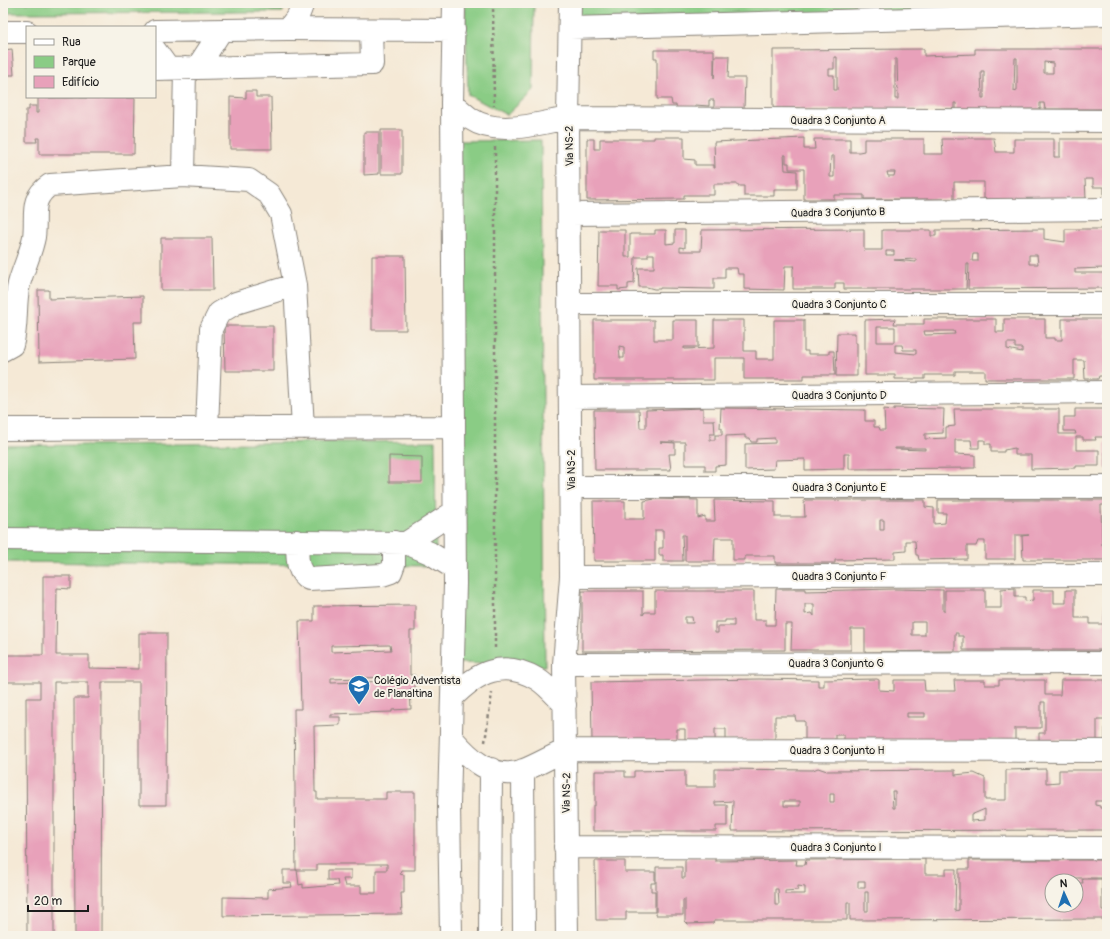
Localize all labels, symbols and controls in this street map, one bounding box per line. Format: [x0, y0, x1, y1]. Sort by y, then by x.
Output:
legend [26, 26, 156, 98]
text: Rua [62, 35, 81, 50]
text: Parque [62, 55, 96, 70]
text: Edifício [62, 75, 100, 90]
street label: Quadra 3 Conjunto A [790, 114, 886, 127]
street label: Via NS-2 [563, 126, 576, 166]
street label: Quadra 3 Conjunto B [791, 205, 885, 220]
street label: Quadra 3 Conjunto C [792, 298, 887, 311]
street label: Quadra 3 Conjunto D [791, 389, 887, 402]
street label: Via NS-2 [565, 450, 578, 490]
street label: Quadra 3 Conjunto E [792, 481, 886, 494]
street label: Quadra 3 Conjunto F [792, 570, 887, 583]
street label: Quadra 3 Conjunto G [788, 657, 884, 670]
school or university icon: Colégio Adventista de Planaltina [346, 673, 372, 706]
place label: Colégio Adventista de Planaltina [374, 674, 461, 700]
street label: Quadra 3 Conjunto H [789, 744, 885, 757]
street label: Via NS-2 [560, 773, 573, 813]
street label: Quadra 3 Conjunto I [790, 841, 882, 854]
north arrow [1044, 873, 1084, 913]
text: N [1059, 877, 1068, 890]
scale bar [28, 887, 88, 913]
text: 20 m [34, 894, 63, 909]

